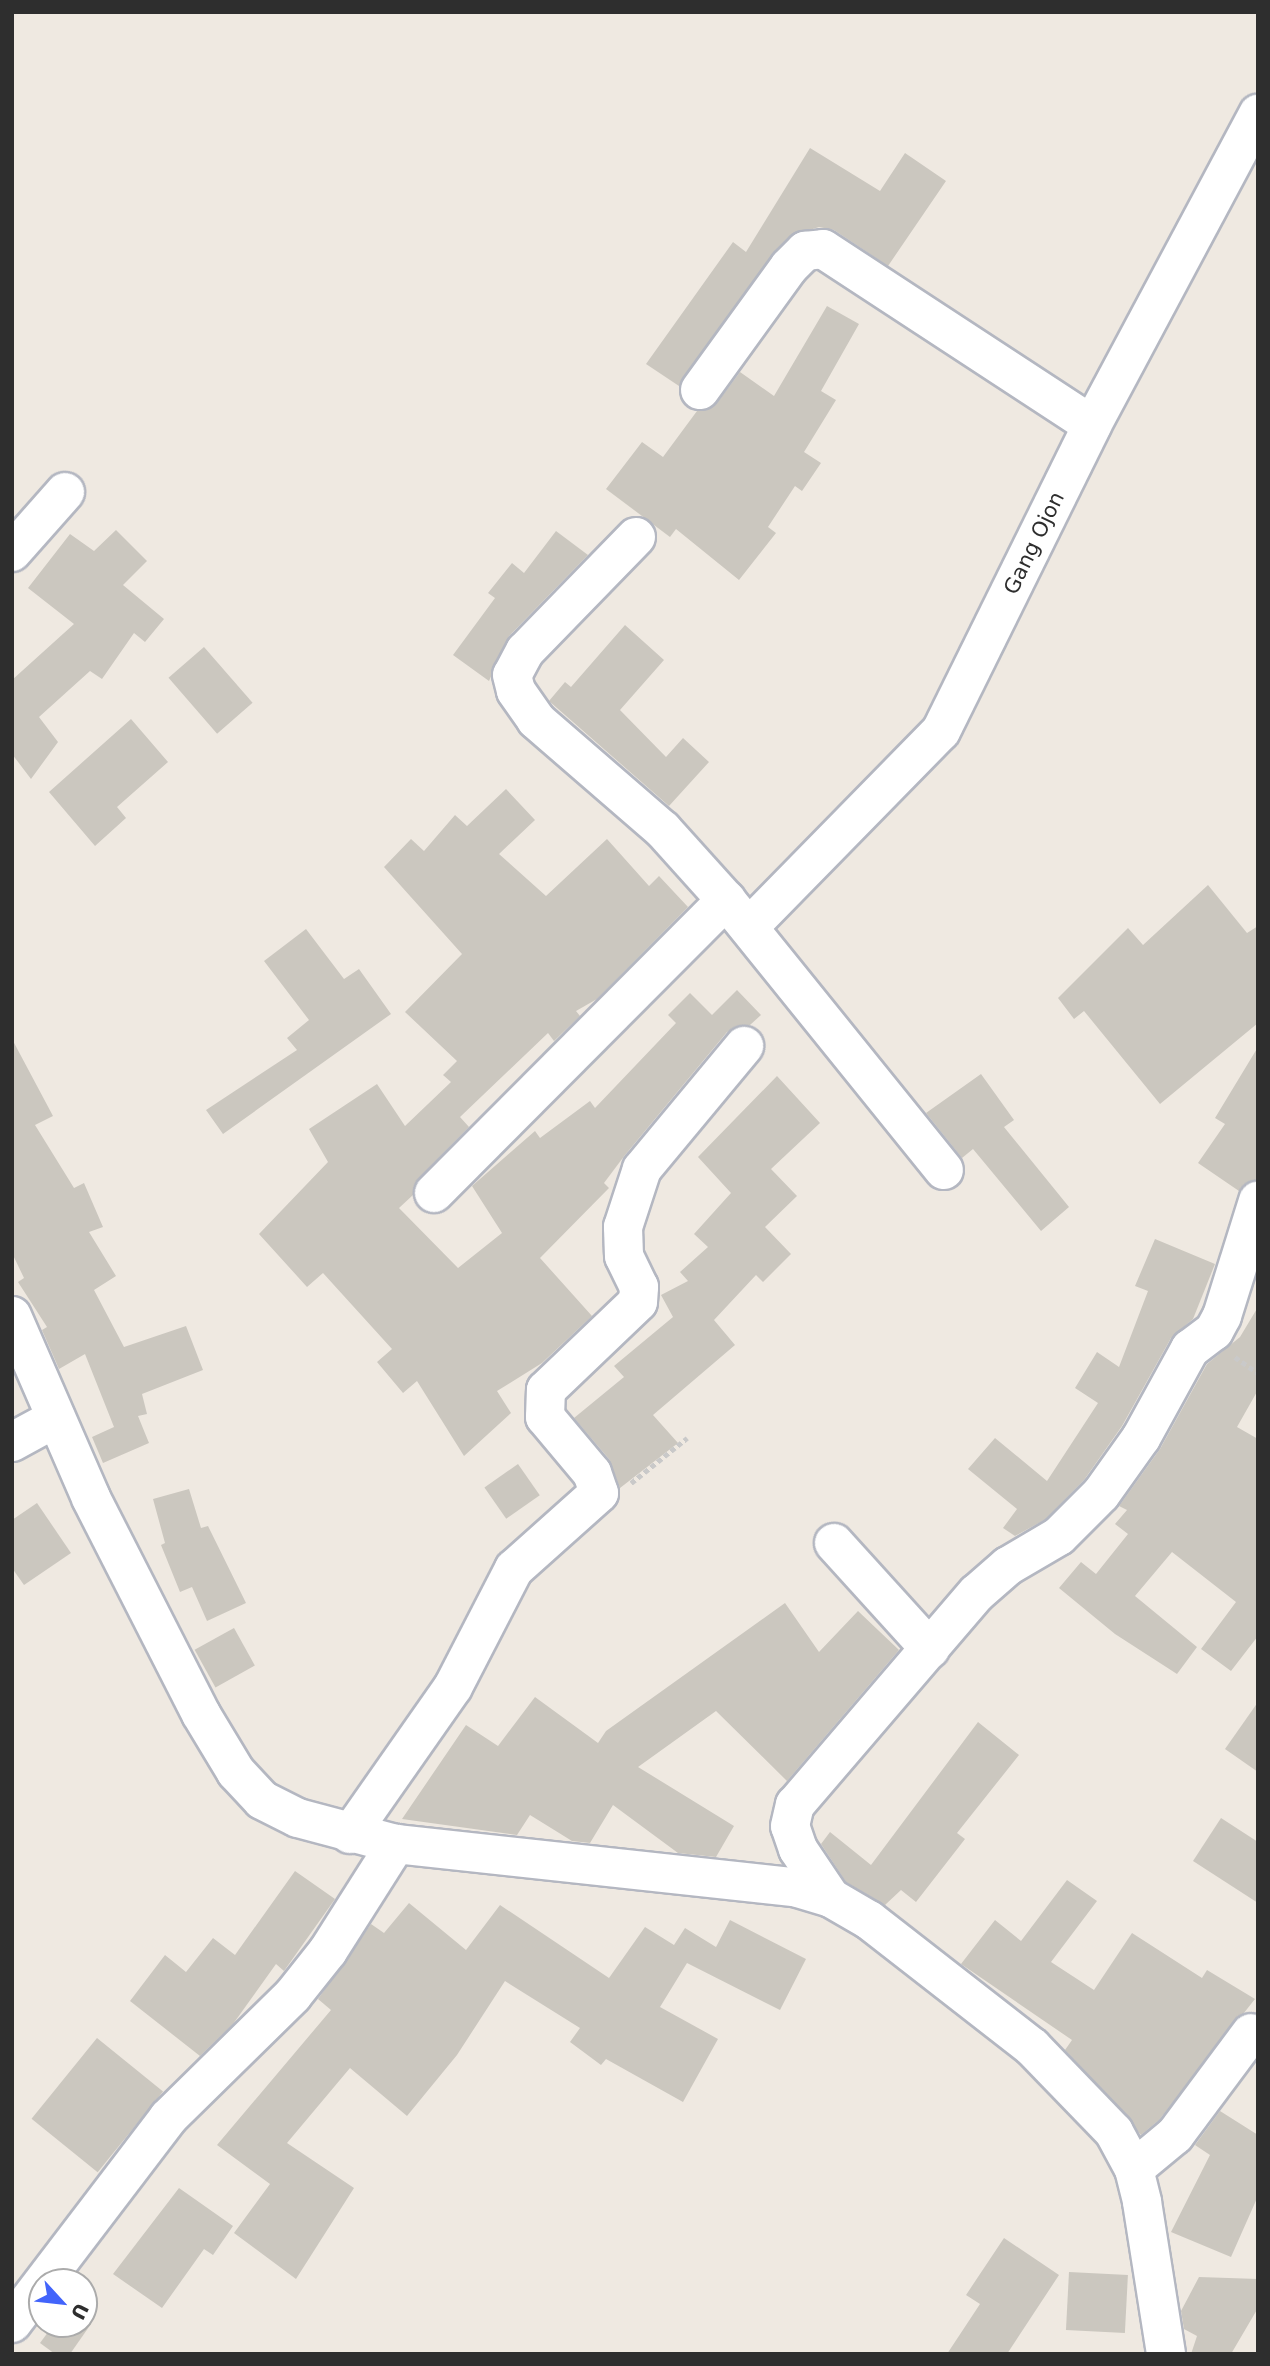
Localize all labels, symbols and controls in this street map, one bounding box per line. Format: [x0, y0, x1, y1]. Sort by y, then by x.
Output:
street label: Gang Ojon [998, 488, 1070, 598]
north arrow [28, 2268, 98, 2338]
text: U [67, 2300, 93, 2323]

